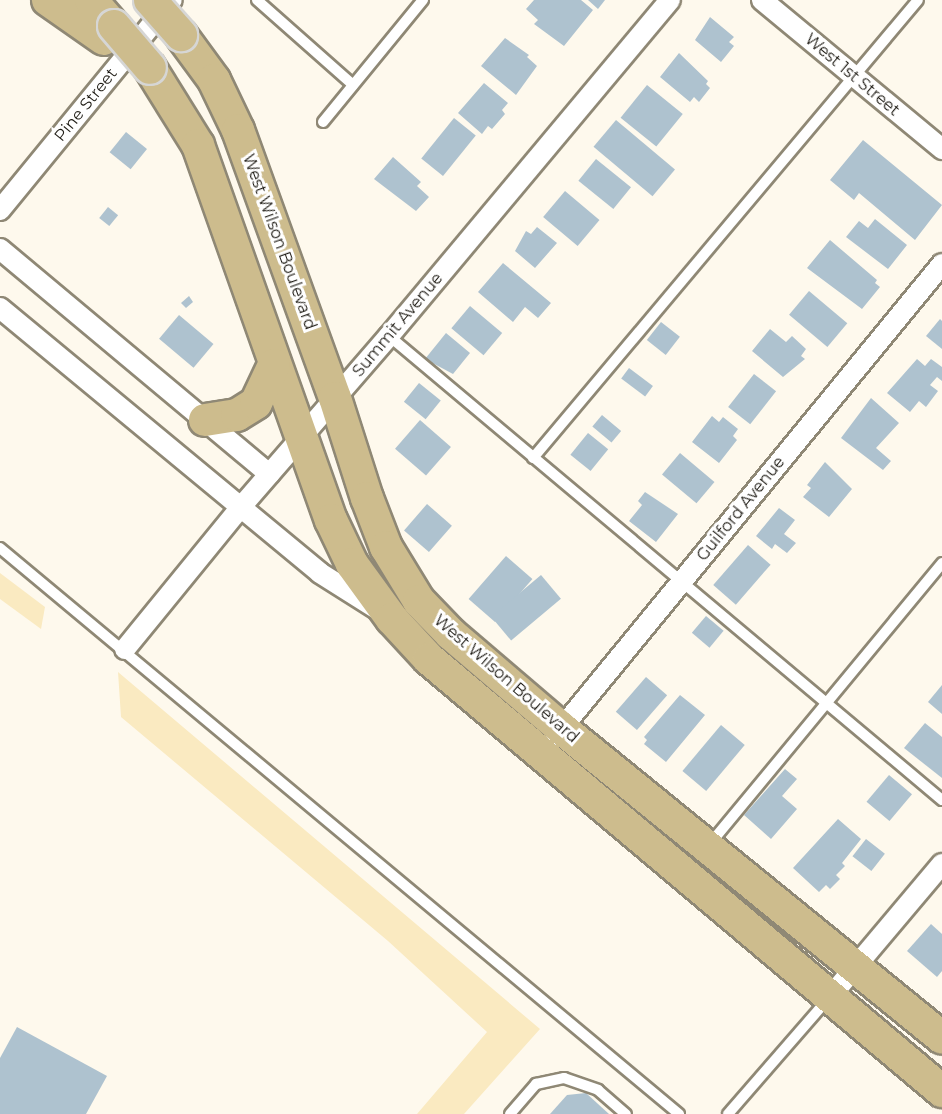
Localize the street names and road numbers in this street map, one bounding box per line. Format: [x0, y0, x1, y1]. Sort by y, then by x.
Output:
street label: West 1st Street [801, 30, 903, 120]
street label: Pine Street [51, 64, 121, 146]
street label: West Wilson Boulevard [238, 152, 320, 332]
street label: Summit Avenue [349, 269, 447, 381]
street label: Guilford Avenue [693, 453, 789, 565]
street label: West Wilson Boulevard [430, 611, 582, 747]

